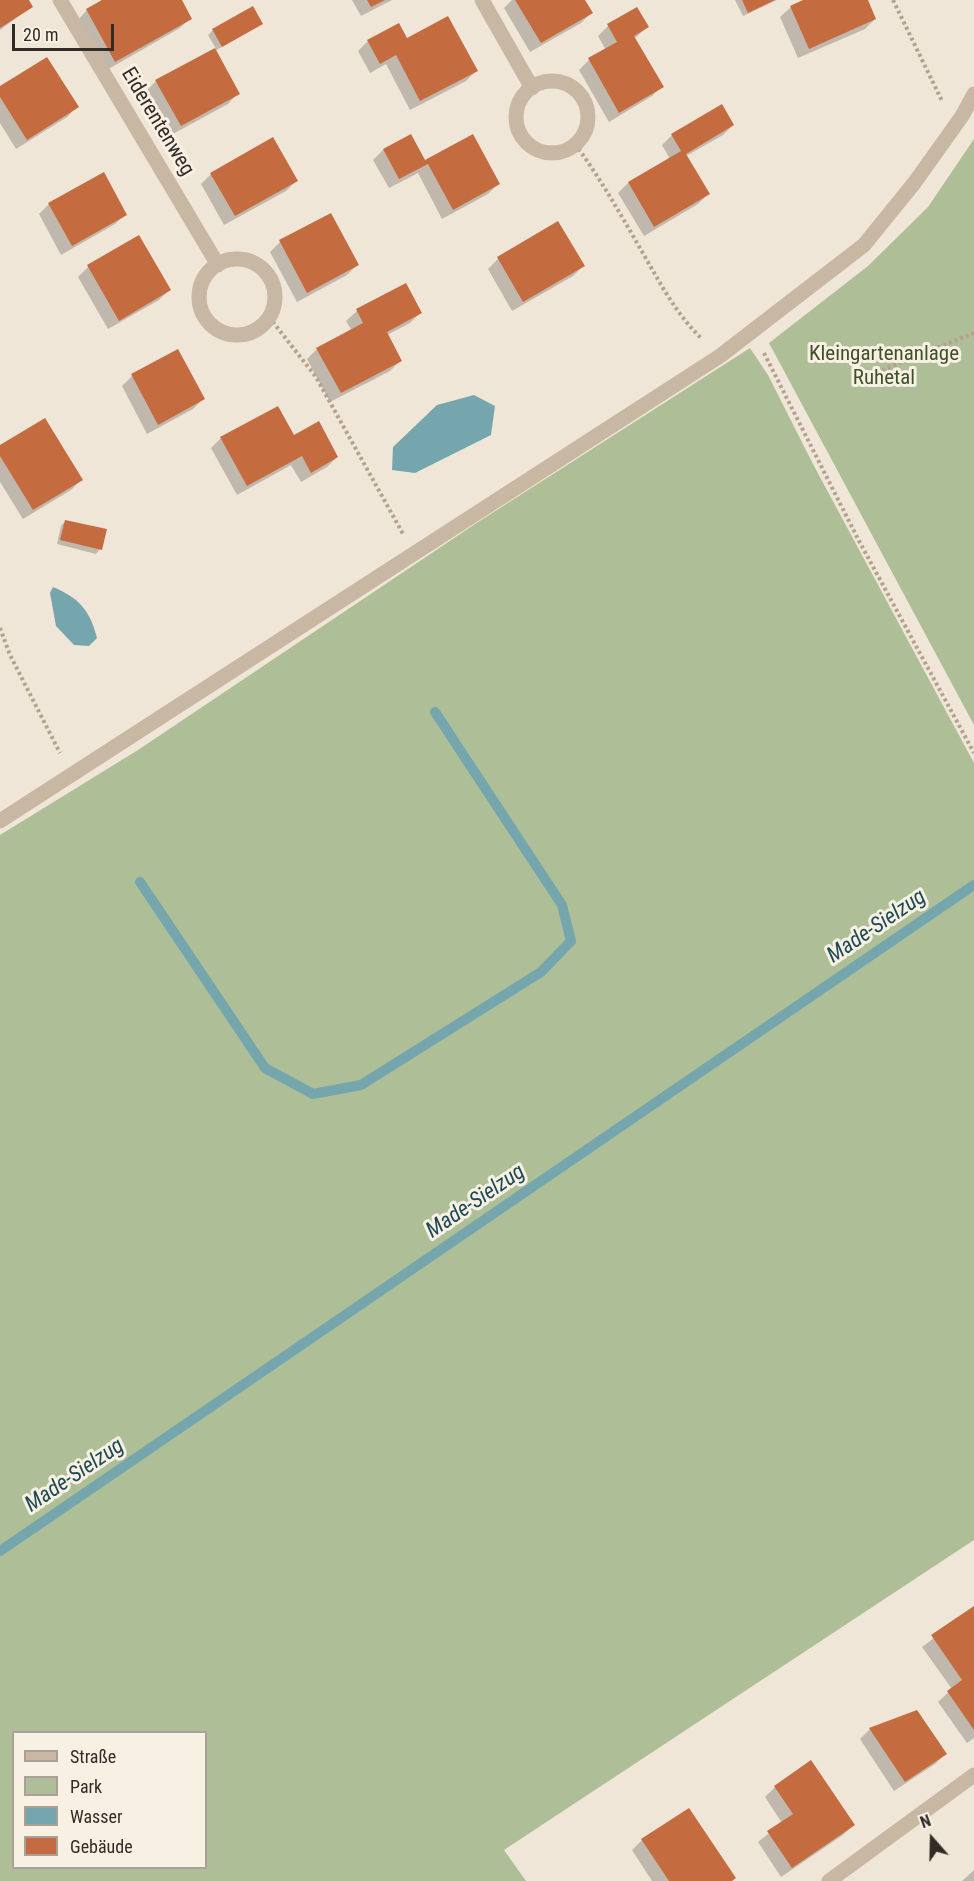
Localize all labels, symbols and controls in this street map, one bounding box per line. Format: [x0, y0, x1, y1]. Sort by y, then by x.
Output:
scale bar [15, 12, 117, 50]
text: 20 m [23, 24, 58, 45]
street label: Eiderentenweg [115, 63, 199, 181]
park label: Kleingartenanlage Ruhetal [809, 342, 959, 392]
water label: Made-Sielzug [823, 884, 931, 970]
water label: Made-Sielzug [422, 1159, 530, 1245]
water label: Made-Sielzug [21, 1433, 129, 1519]
legend [12, 1731, 207, 1869]
text: Straße [70, 1746, 116, 1767]
text: Park [70, 1776, 102, 1797]
text: Wasser [70, 1806, 122, 1827]
north arrow [902, 1809, 962, 1869]
text: N [918, 1811, 934, 1832]
text: Gebäude [70, 1836, 133, 1857]

